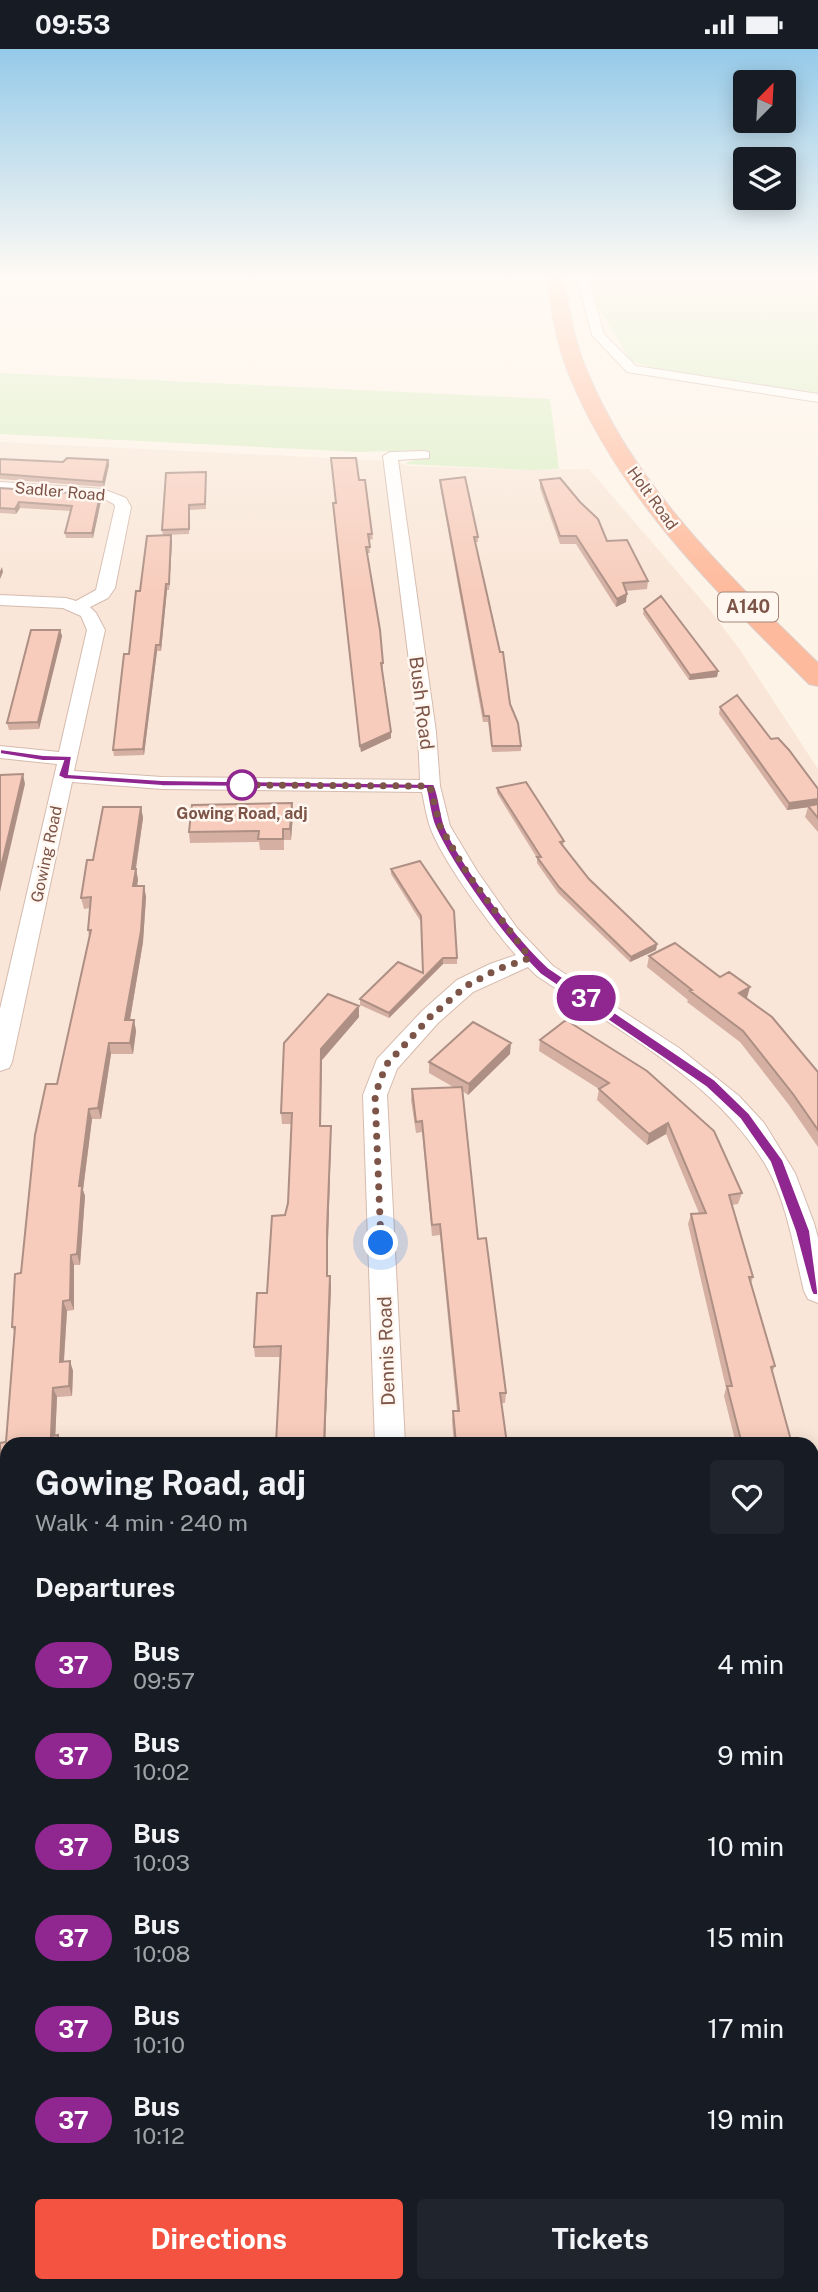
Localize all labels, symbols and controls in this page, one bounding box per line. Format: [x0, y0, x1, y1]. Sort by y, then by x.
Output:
text: 09:53 [35, 9, 111, 40]
north arrow [733, 70, 796, 133]
map controls [733, 70, 796, 210]
button: layers [733, 147, 796, 210]
street label: Holt Road [623, 463, 682, 534]
street label: Sadler Road [14, 478, 106, 505]
road number: A140 [718, 593, 778, 621]
street label: Bush Road [405, 655, 439, 751]
marker: Gowing Road, adj [227, 770, 257, 800]
street label: Gowing Road [27, 804, 66, 904]
place label: Gowing Road, adj [176, 804, 308, 823]
line badge: 37 [554, 975, 618, 1021]
text: 37 [571, 984, 601, 1012]
your location [363, 1225, 398, 1260]
street label: Dennis Road [373, 1296, 399, 1406]
button: heart [710, 1460, 784, 1534]
text: Gowing Road, adj [35, 1464, 306, 1502]
text: Walk · 4 min · 240 m [35, 1509, 248, 1536]
text: Departures [35, 1572, 175, 1603]
text: Bus [133, 1636, 180, 1667]
text: 4 min [717, 1649, 784, 1680]
text: 37 [58, 1651, 89, 1679]
text: 09:57 [133, 1667, 195, 1694]
text: Bus [133, 1727, 180, 1758]
text: 9 min [717, 1740, 784, 1771]
text: 37 [58, 1742, 89, 1770]
text: 10:02 [133, 1758, 189, 1785]
text: Bus [133, 1818, 180, 1849]
text: 10 min [707, 1831, 784, 1862]
text: 37 [58, 1833, 89, 1861]
text: 10:03 [133, 1849, 190, 1876]
text: Bus [133, 1909, 180, 1940]
text: 15 min [706, 1922, 784, 1953]
text: 37 [58, 1924, 89, 1952]
text: 10:08 [133, 1940, 190, 1967]
text: Bus [133, 2000, 180, 2031]
text: 17 min [707, 2013, 784, 2044]
text: 37 [58, 2015, 89, 2043]
text: 10:10 [133, 2031, 185, 2058]
text: Bus [133, 2091, 180, 2122]
text: 19 min [707, 2104, 784, 2135]
text: 37 [58, 2106, 89, 2134]
text: 10:12 [133, 2122, 185, 2149]
button: Directions [35, 2199, 403, 2279]
button: Tickets [417, 2199, 784, 2279]

